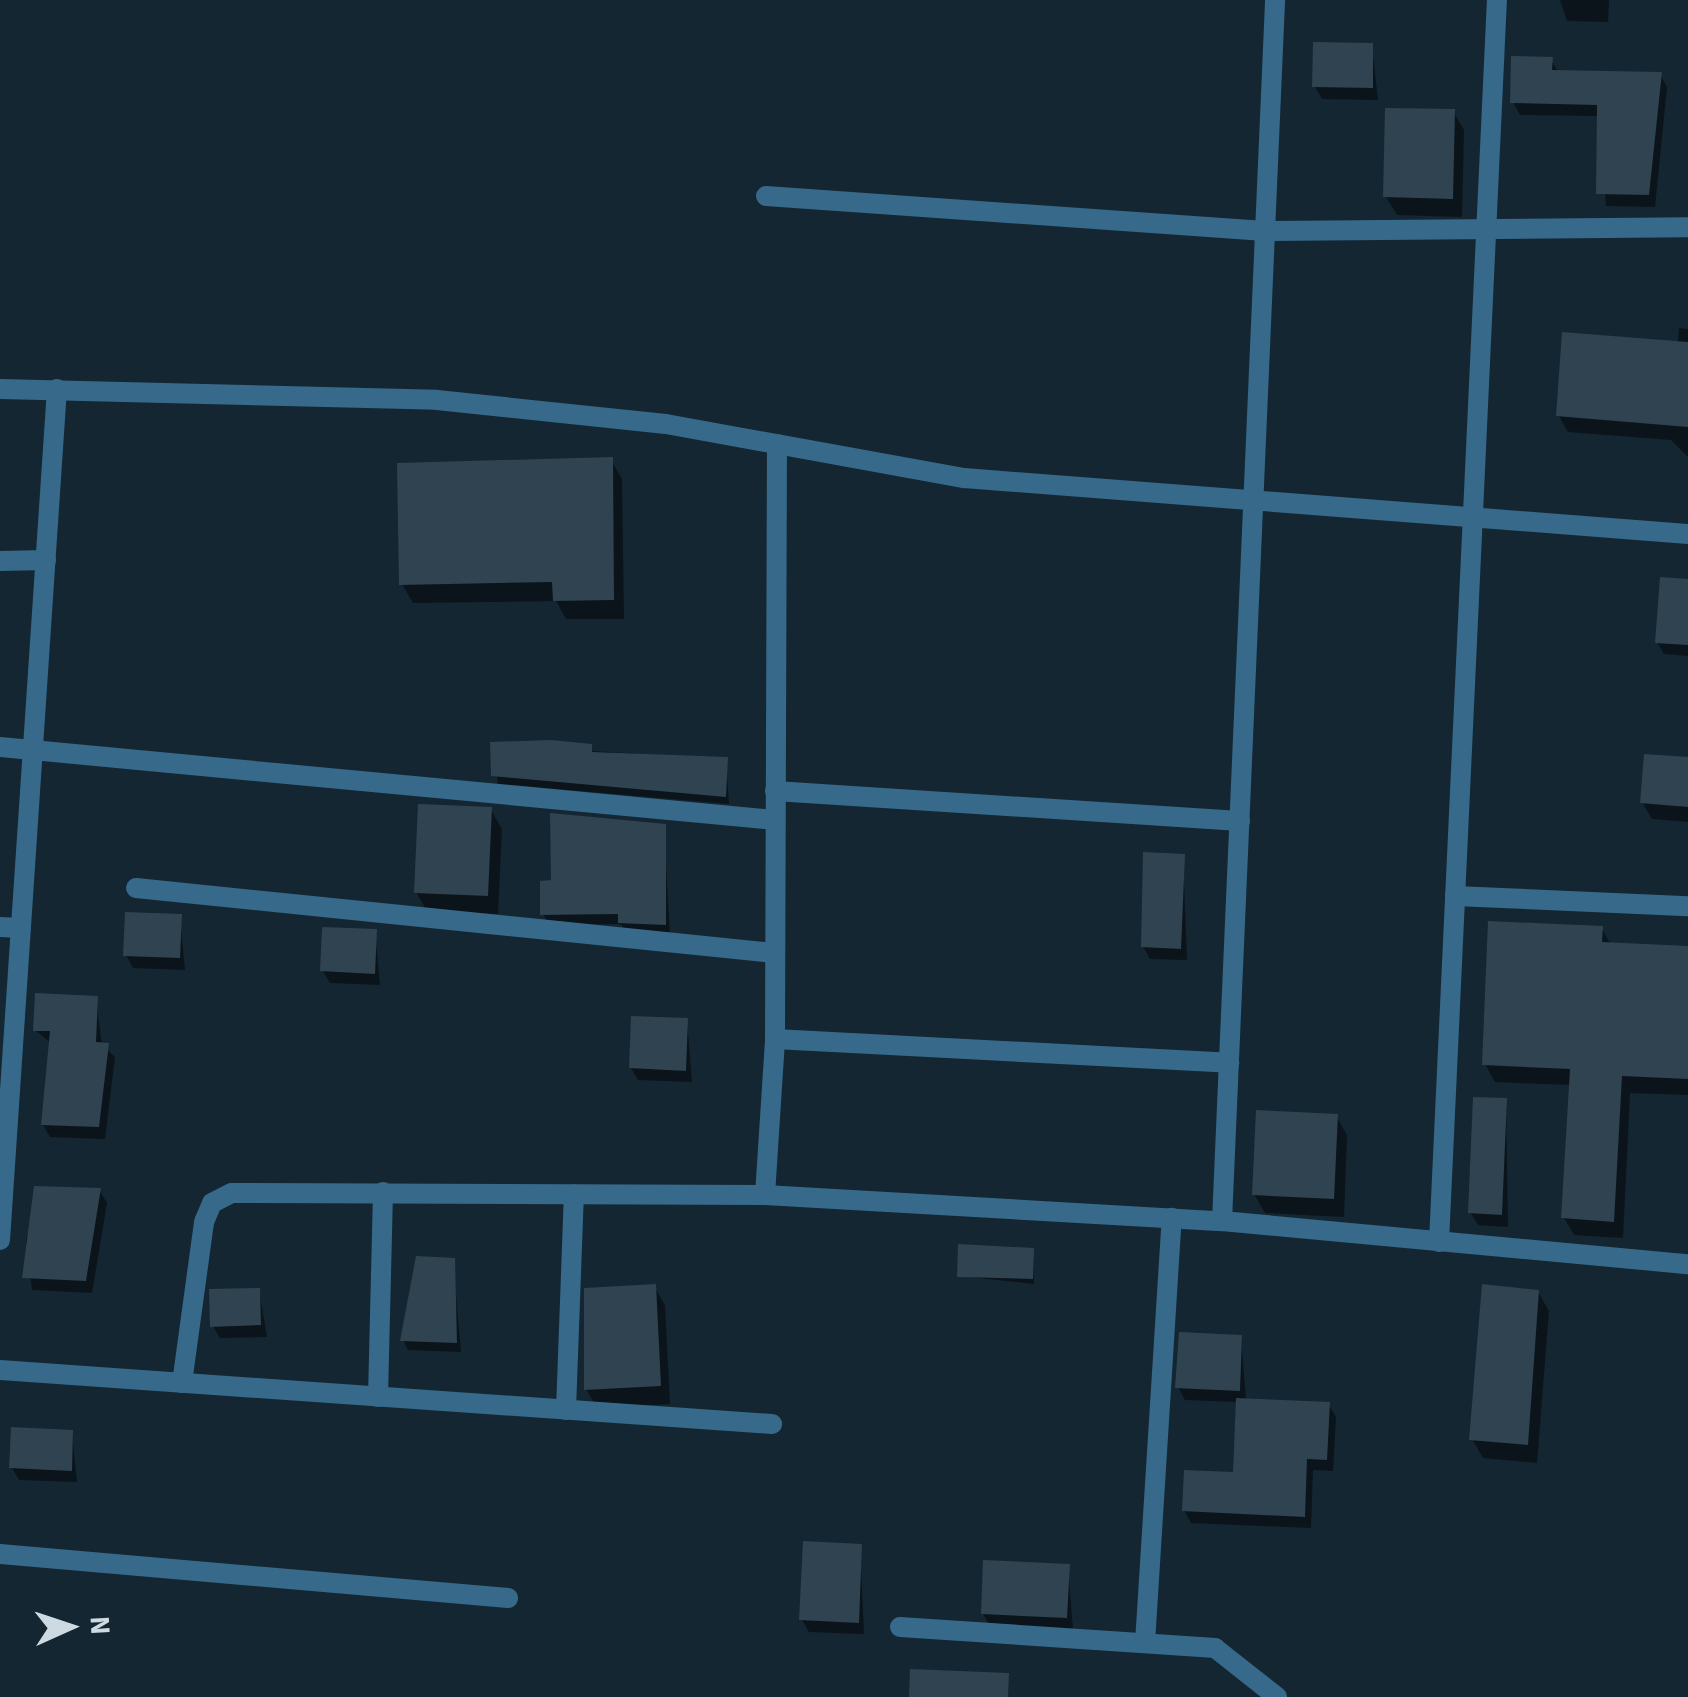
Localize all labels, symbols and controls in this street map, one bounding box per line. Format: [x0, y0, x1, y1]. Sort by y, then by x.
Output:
north arrow [20, 1577, 120, 1677]
text: N [79, 1615, 120, 1636]

